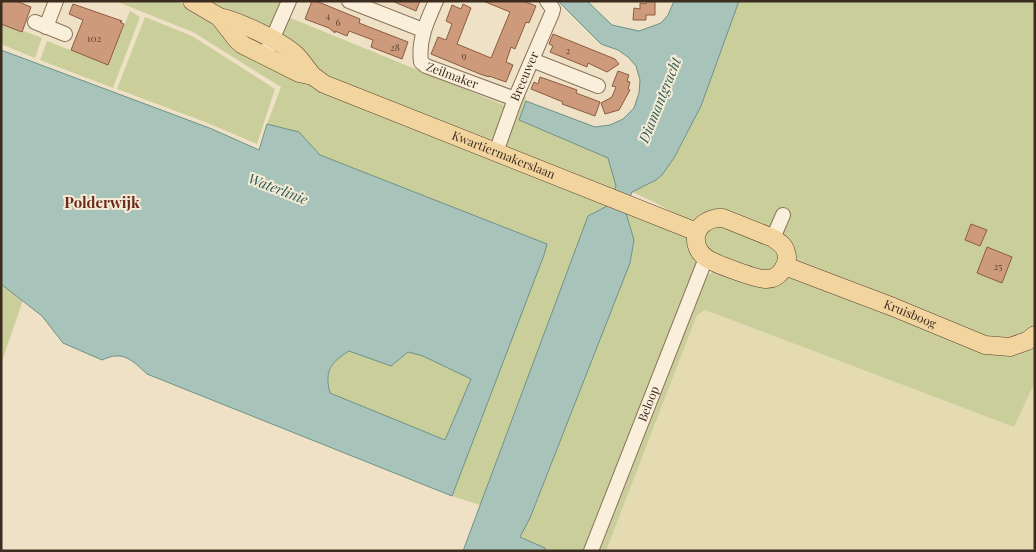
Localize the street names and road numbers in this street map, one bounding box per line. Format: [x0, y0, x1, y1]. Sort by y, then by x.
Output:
street label: Breeuwer [506, 48, 542, 103]
street label: Zeilmaker [424, 58, 481, 92]
street label: Kwartiermakerslaan [450, 127, 558, 182]
street label: Kruisboog [882, 295, 940, 331]
street label: Beloop [634, 383, 662, 424]

